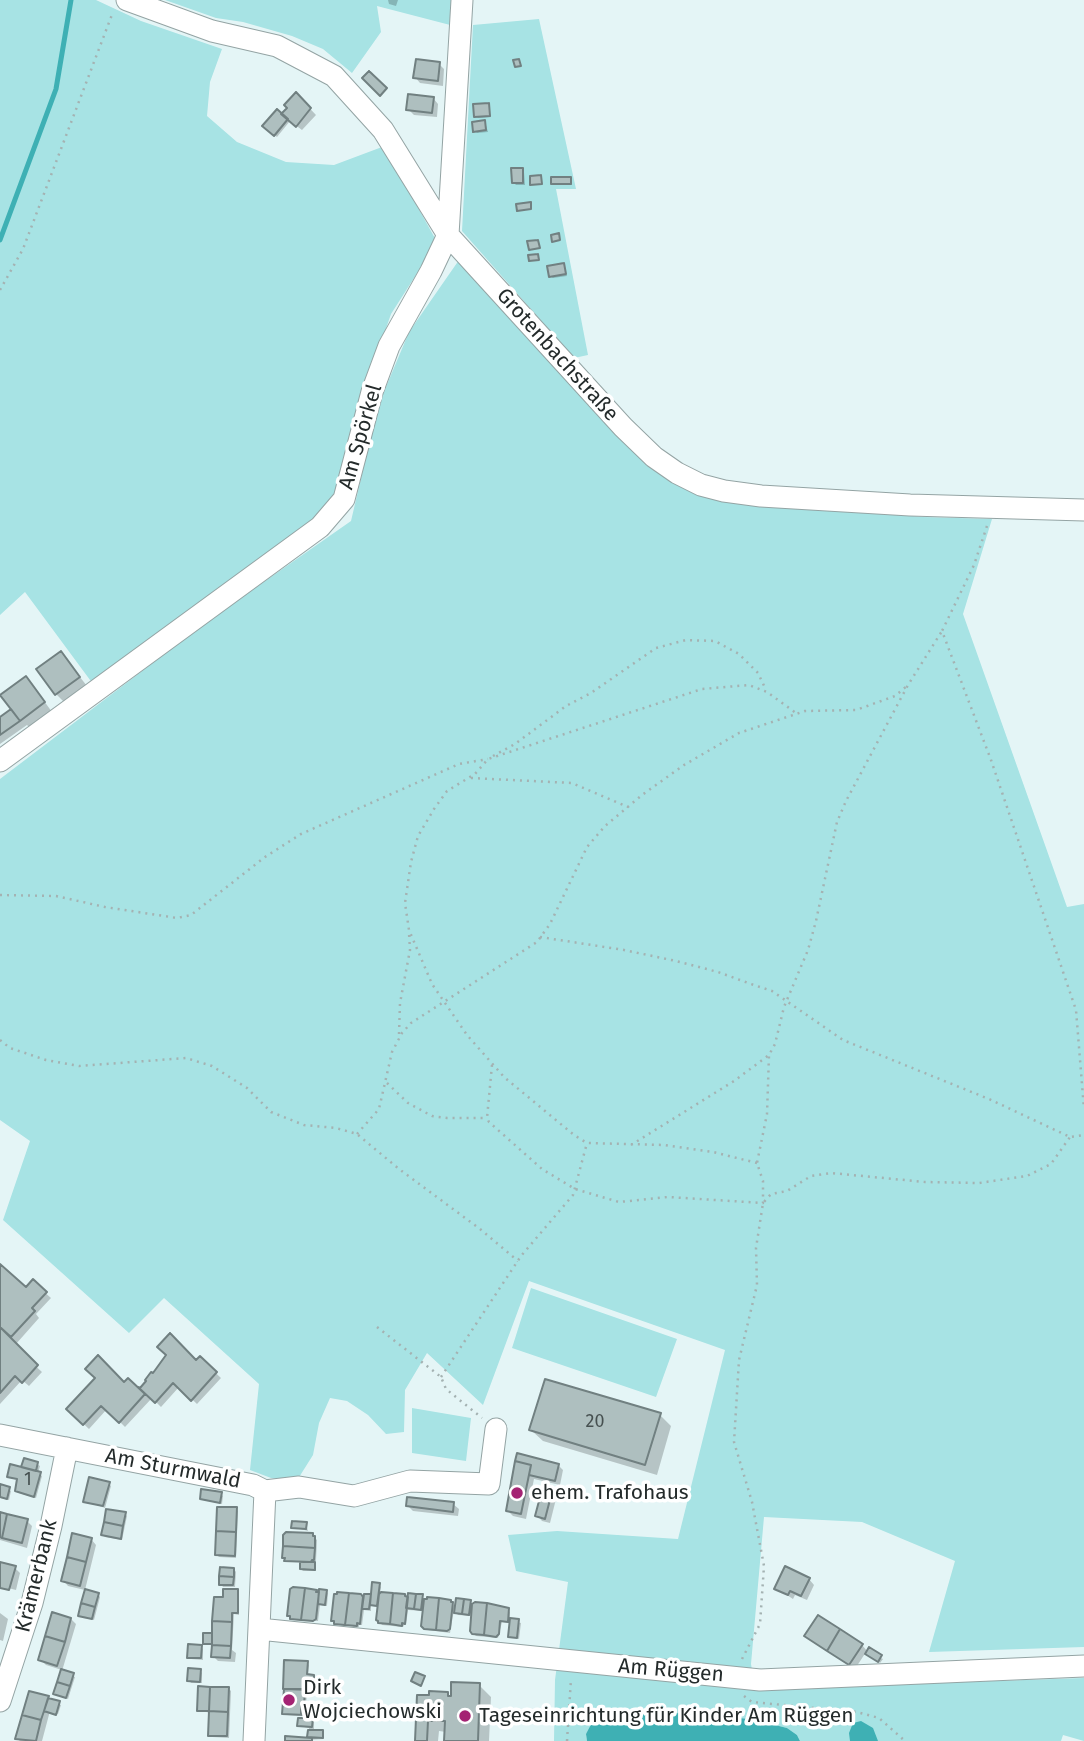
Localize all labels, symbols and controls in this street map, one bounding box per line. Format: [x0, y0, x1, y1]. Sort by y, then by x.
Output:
street label: Grotenbachstraße [491, 283, 623, 427]
street label: Am Spörkel [334, 382, 388, 492]
house number: 20 [586, 1411, 604, 1433]
street label: Am Sturmwald [103, 1444, 243, 1494]
house number: 1 [24, 1469, 32, 1491]
place label: ehem. Trafohaus [531, 1480, 689, 1506]
marker: ehem. Trafohaus [509, 1485, 525, 1501]
street label: Krämerbank [11, 1517, 63, 1635]
street label: Am Rüggen [617, 1654, 725, 1688]
place label: Dirk Wojciechowski [303, 1675, 442, 1725]
marker: Dirk Wojciechowski [281, 1692, 297, 1708]
place label: Tageseinrichtung für Kinder Am Rüggen [479, 1703, 853, 1729]
marker: Tageseinrichtung für Kinder Am Rüggen [457, 1708, 473, 1724]

